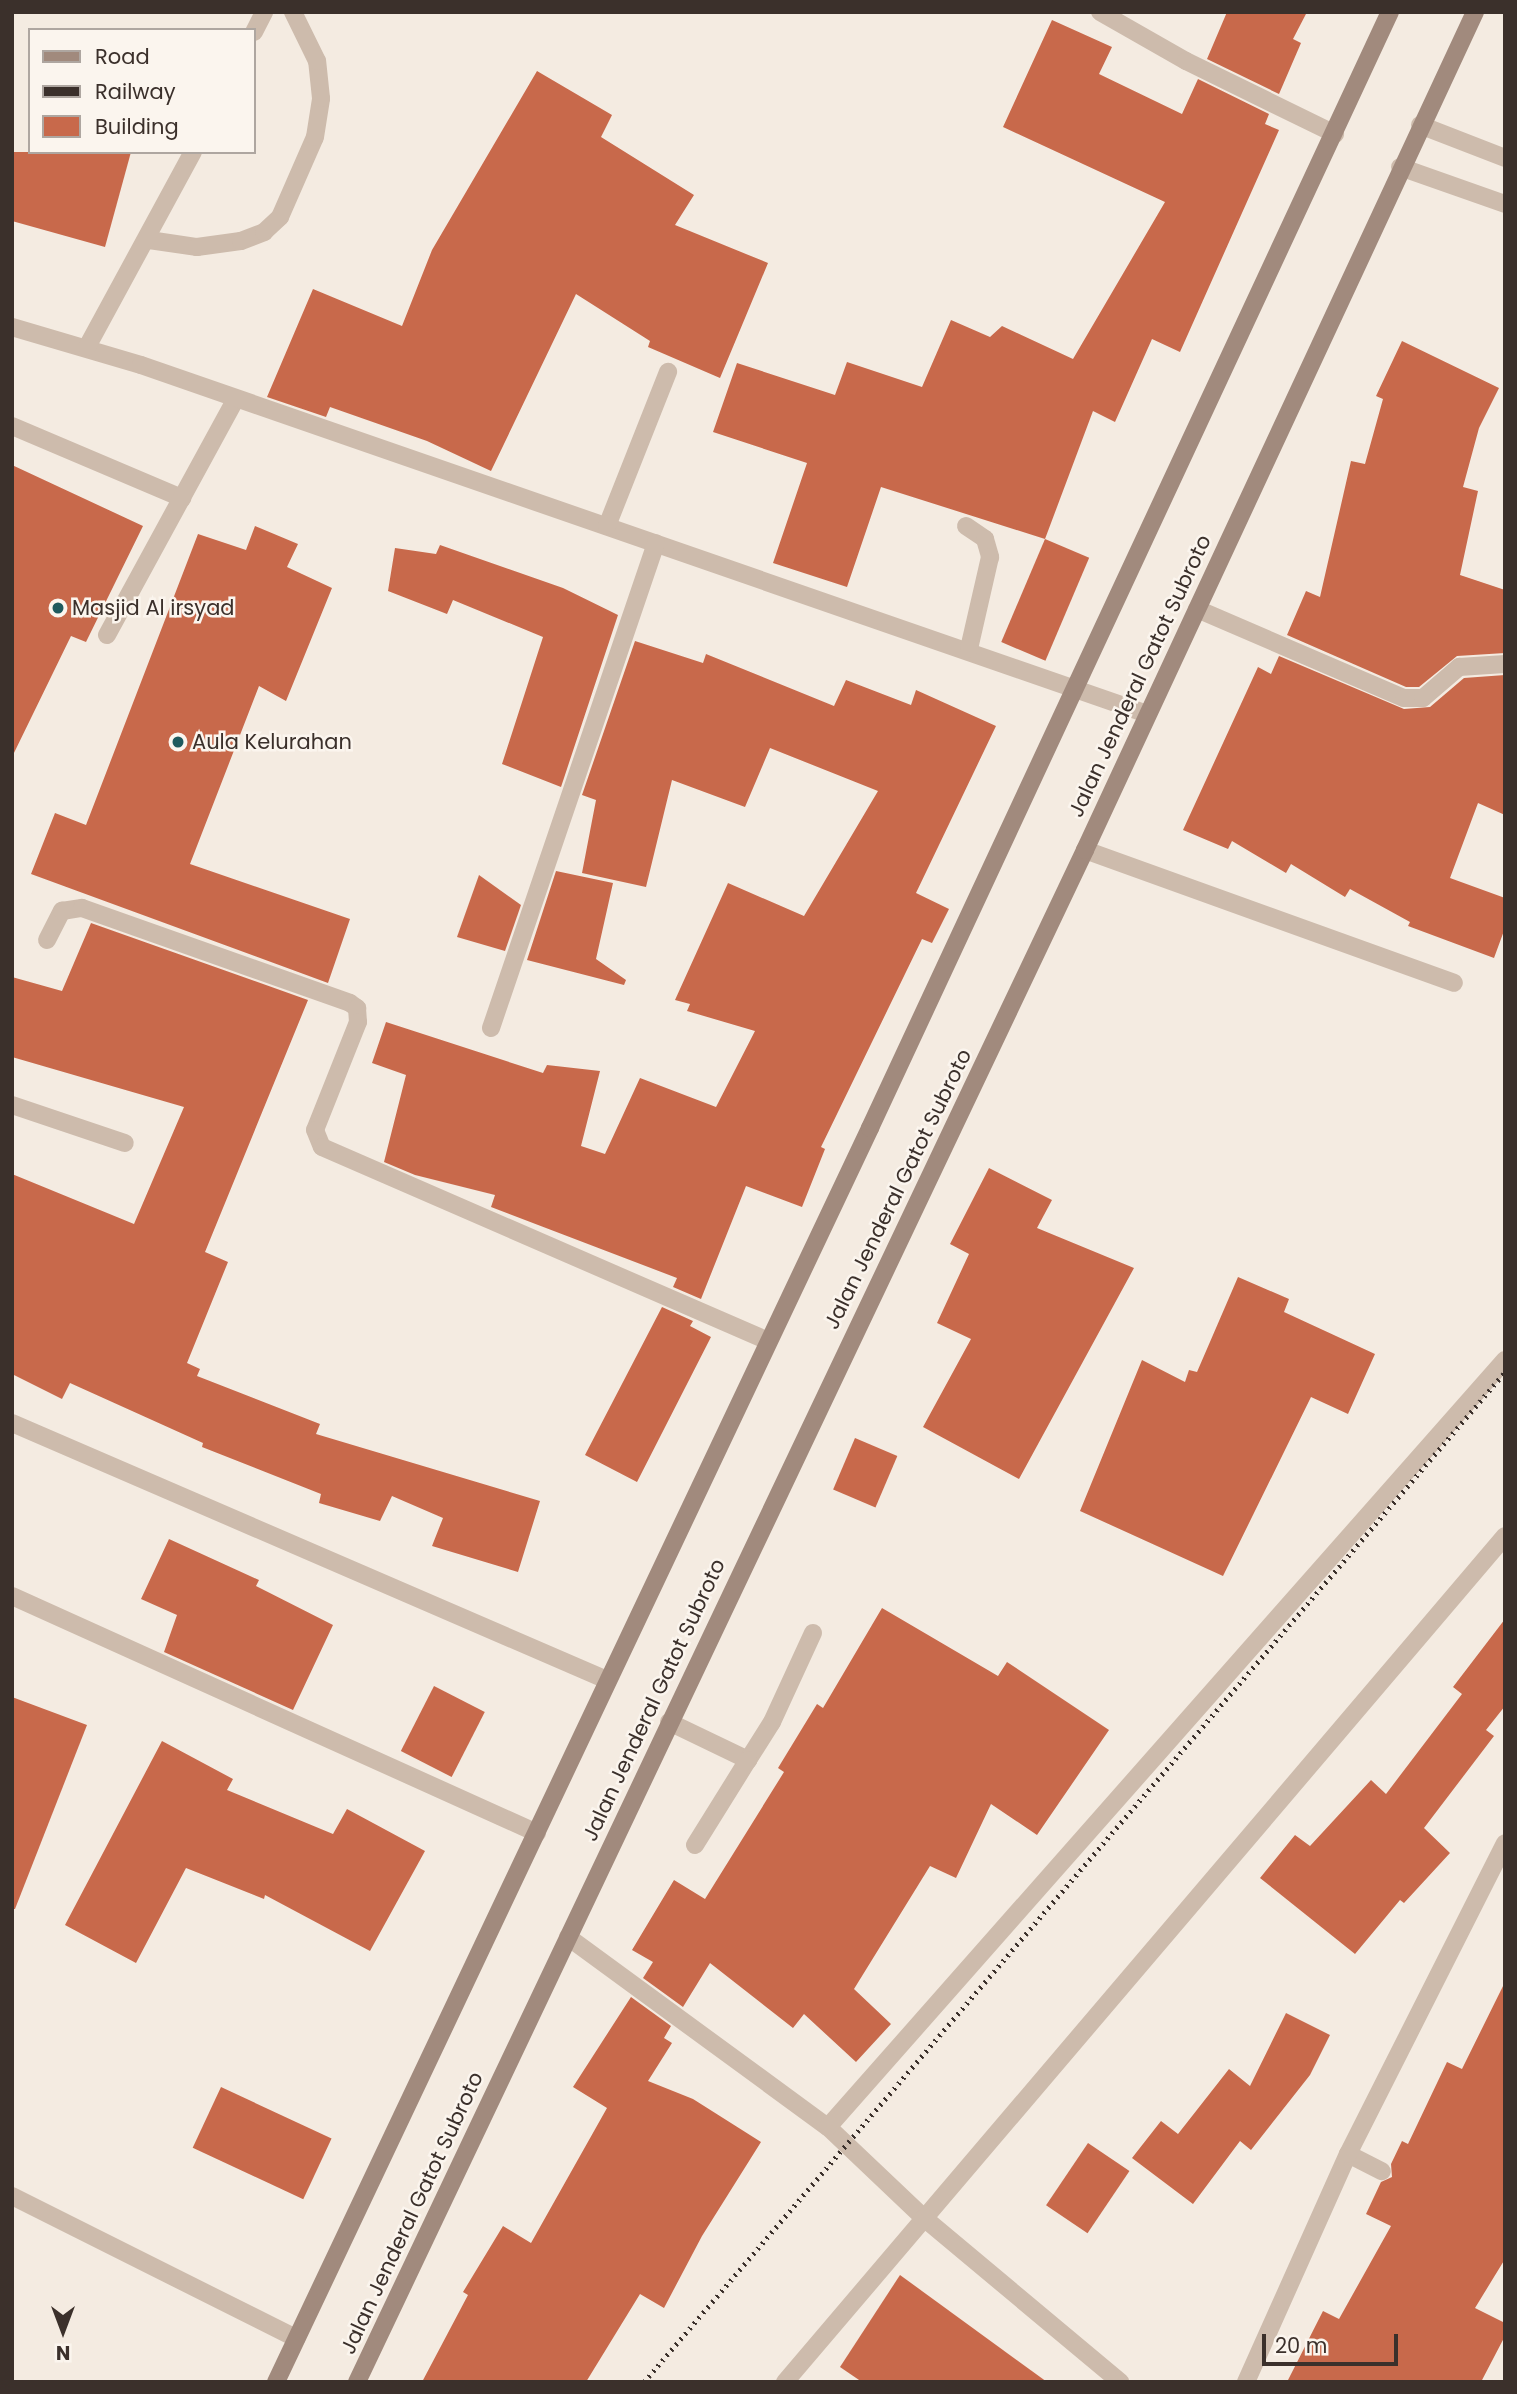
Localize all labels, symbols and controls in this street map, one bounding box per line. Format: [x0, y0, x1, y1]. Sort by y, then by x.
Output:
legend [28, 28, 256, 154]
text: Road [95, 42, 150, 71]
text: Railway [95, 77, 176, 106]
text: Building [95, 112, 179, 141]
street label: Jalan Jenderal Gatot Subroto [1063, 531, 1217, 821]
place label: Masjid Al irsyad [72, 595, 235, 621]
marker: Masjid Al irsyad [50, 600, 66, 616]
place label: Aula Kelurahan [192, 729, 352, 755]
marker: Aula Kelurahan [170, 734, 186, 750]
street label: Jalan Jenderal Gatot Subroto [819, 1045, 977, 1333]
street label: Jalan Jenderal Gatot Subroto [577, 1555, 731, 1845]
street label: Jalan Jenderal Gatot Subroto [335, 2068, 489, 2358]
north arrow [28, 2296, 98, 2366]
scale bar [1265, 2320, 1402, 2364]
text: 20 m [1275, 2331, 1328, 2360]
text: N [56, 2339, 70, 2366]

